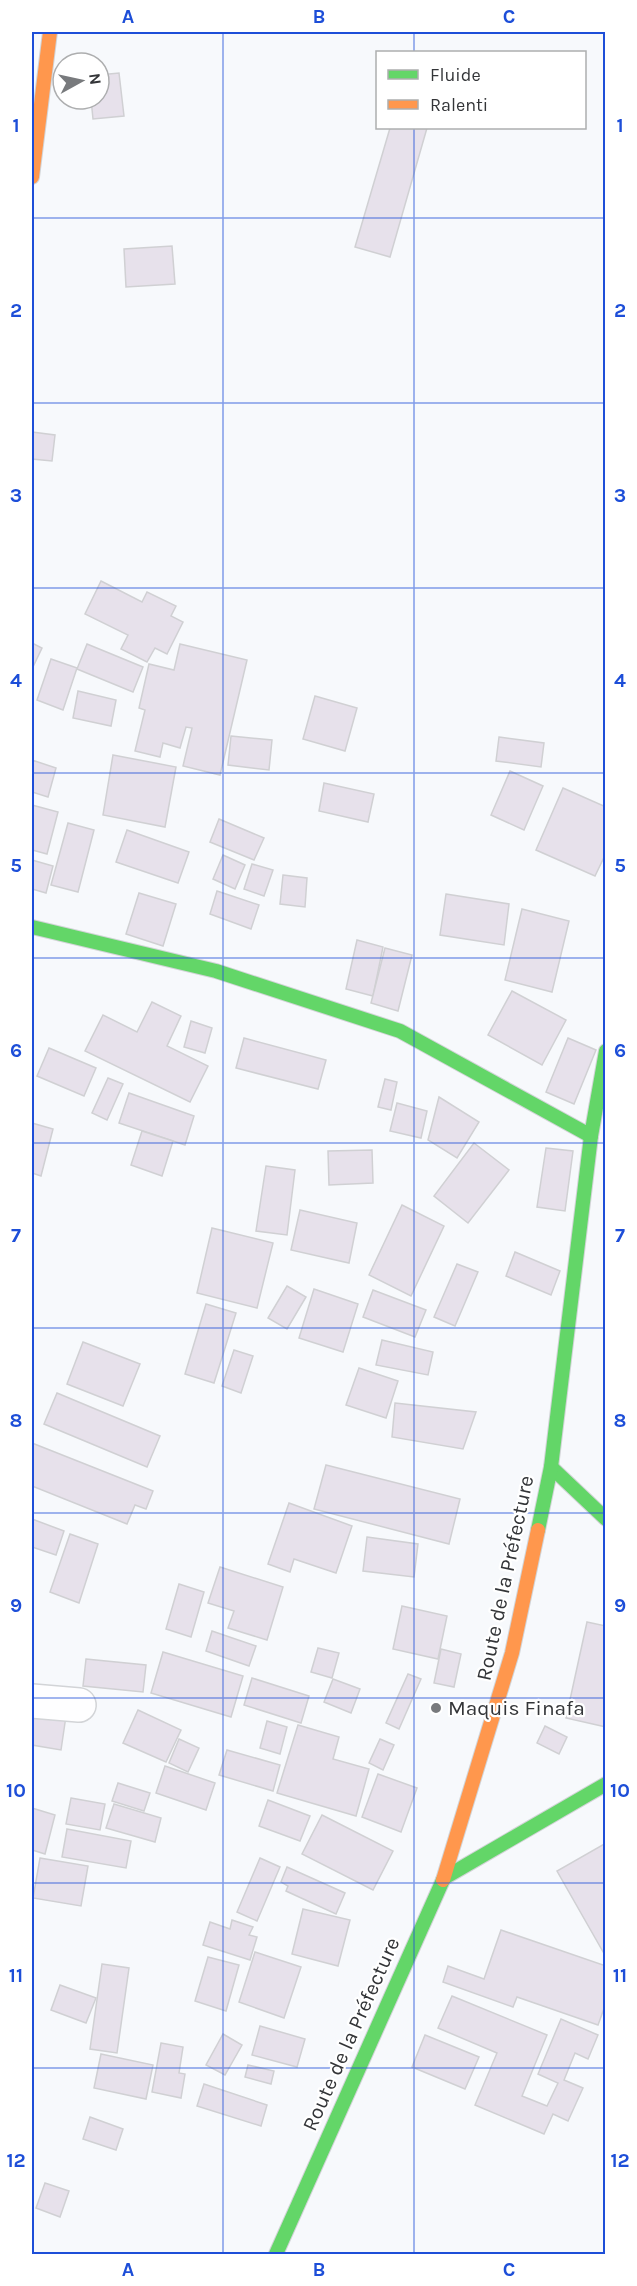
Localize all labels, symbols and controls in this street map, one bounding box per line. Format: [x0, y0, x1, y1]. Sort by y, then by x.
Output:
text: A [122, 5, 135, 28]
text: B [313, 5, 325, 28]
text: C [503, 5, 515, 28]
north arrow [51, 51, 111, 111]
legend [376, 51, 586, 129]
text: Fluide [430, 64, 481, 86]
text: N [85, 72, 106, 86]
text: Ralenti [430, 94, 488, 116]
text: 1 [12, 114, 20, 137]
text: 1 [616, 114, 624, 137]
text: 2 [10, 299, 22, 322]
text: 2 [614, 299, 626, 322]
text: 3 [10, 484, 22, 507]
text: 3 [614, 484, 626, 507]
text: 4 [10, 669, 22, 692]
text: 4 [614, 669, 626, 692]
text: 5 [10, 854, 22, 877]
text: 5 [614, 854, 626, 877]
text: 6 [10, 1039, 22, 1062]
text: 6 [614, 1039, 626, 1062]
text: 7 [11, 1224, 21, 1247]
text: 7 [615, 1224, 625, 1247]
text: 8 [10, 1409, 22, 1432]
text: 8 [614, 1409, 626, 1432]
street label: Route de la Préfecture [472, 1473, 538, 1683]
text: 9 [10, 1594, 22, 1617]
text: 9 [614, 1594, 626, 1617]
place label: Maquis Finafa [448, 1696, 585, 1720]
marker: Maquis Finafa [429, 1701, 443, 1715]
text: 10 [6, 1779, 26, 1802]
text: 10 [610, 1779, 630, 1802]
street label: Route de la Préfecture [297, 1934, 405, 2134]
text: 11 [9, 1964, 23, 1987]
text: 11 [613, 1964, 627, 1987]
text: 12 [6, 2149, 26, 2172]
text: 12 [610, 2149, 630, 2172]
text: A [122, 2258, 135, 2281]
text: B [313, 2258, 325, 2281]
text: C [503, 2258, 515, 2281]

